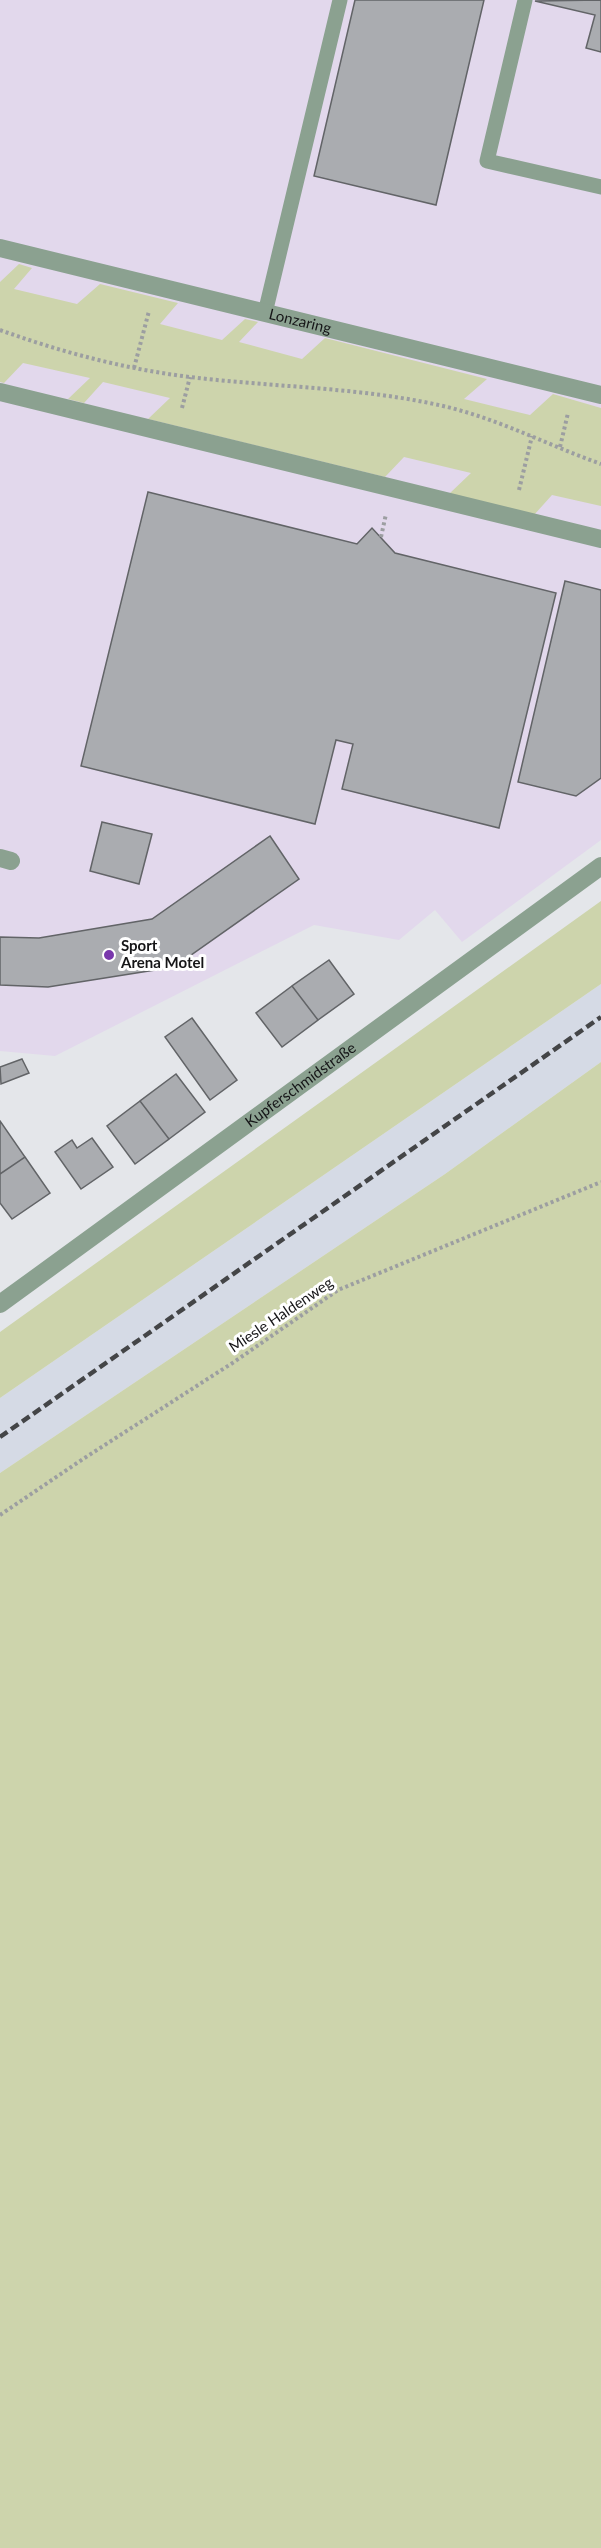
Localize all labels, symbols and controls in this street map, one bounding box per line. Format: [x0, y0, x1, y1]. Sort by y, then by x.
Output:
street label: Lonzaring [267, 304, 334, 337]
place label: Sport Arena Motel [120, 936, 204, 971]
marker: Sport Arena Motel [102, 948, 116, 962]
street label: Kupferschmidstraße [241, 1038, 359, 1130]
street label: Miesle Haldenweg [225, 1273, 336, 1356]

